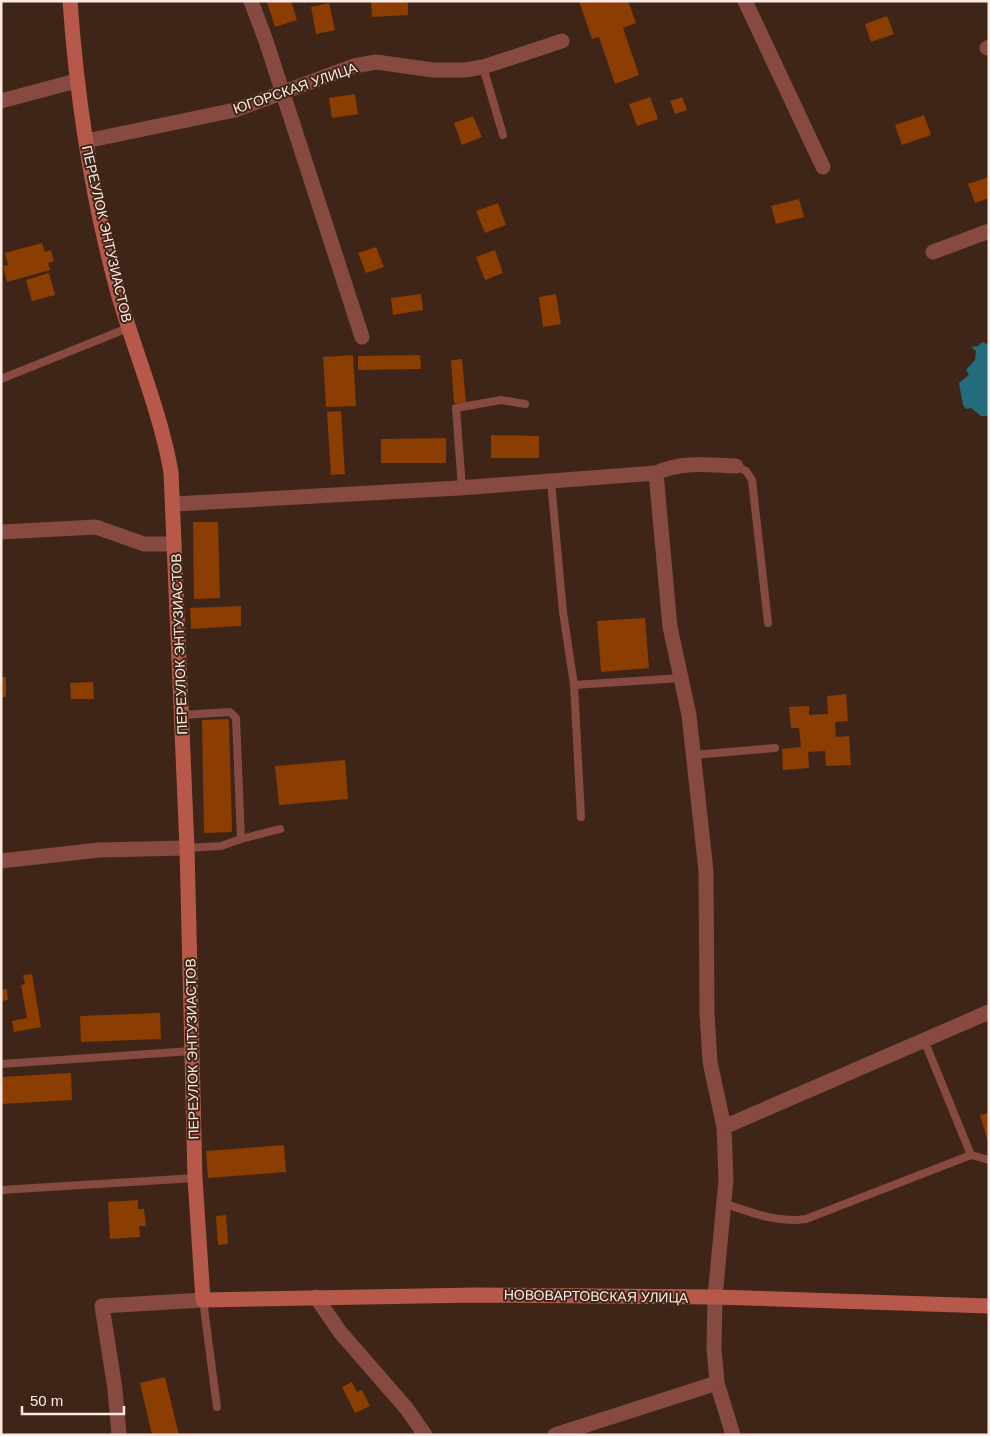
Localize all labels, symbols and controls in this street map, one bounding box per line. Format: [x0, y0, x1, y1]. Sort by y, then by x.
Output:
street label: ЮГОРСКАЯ УЛИЦА [231, 59, 360, 117]
street label: ПЕРЕУЛОК ЭНТУЗИАСТОВ [79, 144, 135, 324]
street label: ПЕРЕУЛОК ЭНТУЗИАСТОВ [168, 553, 190, 735]
street label: ПЕРЕУЛОК ЭНТУЗИАСТОВ [182, 958, 202, 1140]
street label: НОВОВАРТОВСКАЯ УЛИЦА [504, 1286, 689, 1306]
scale bar [22, 1384, 125, 1416]
text: 50 m [30, 1392, 63, 1409]

